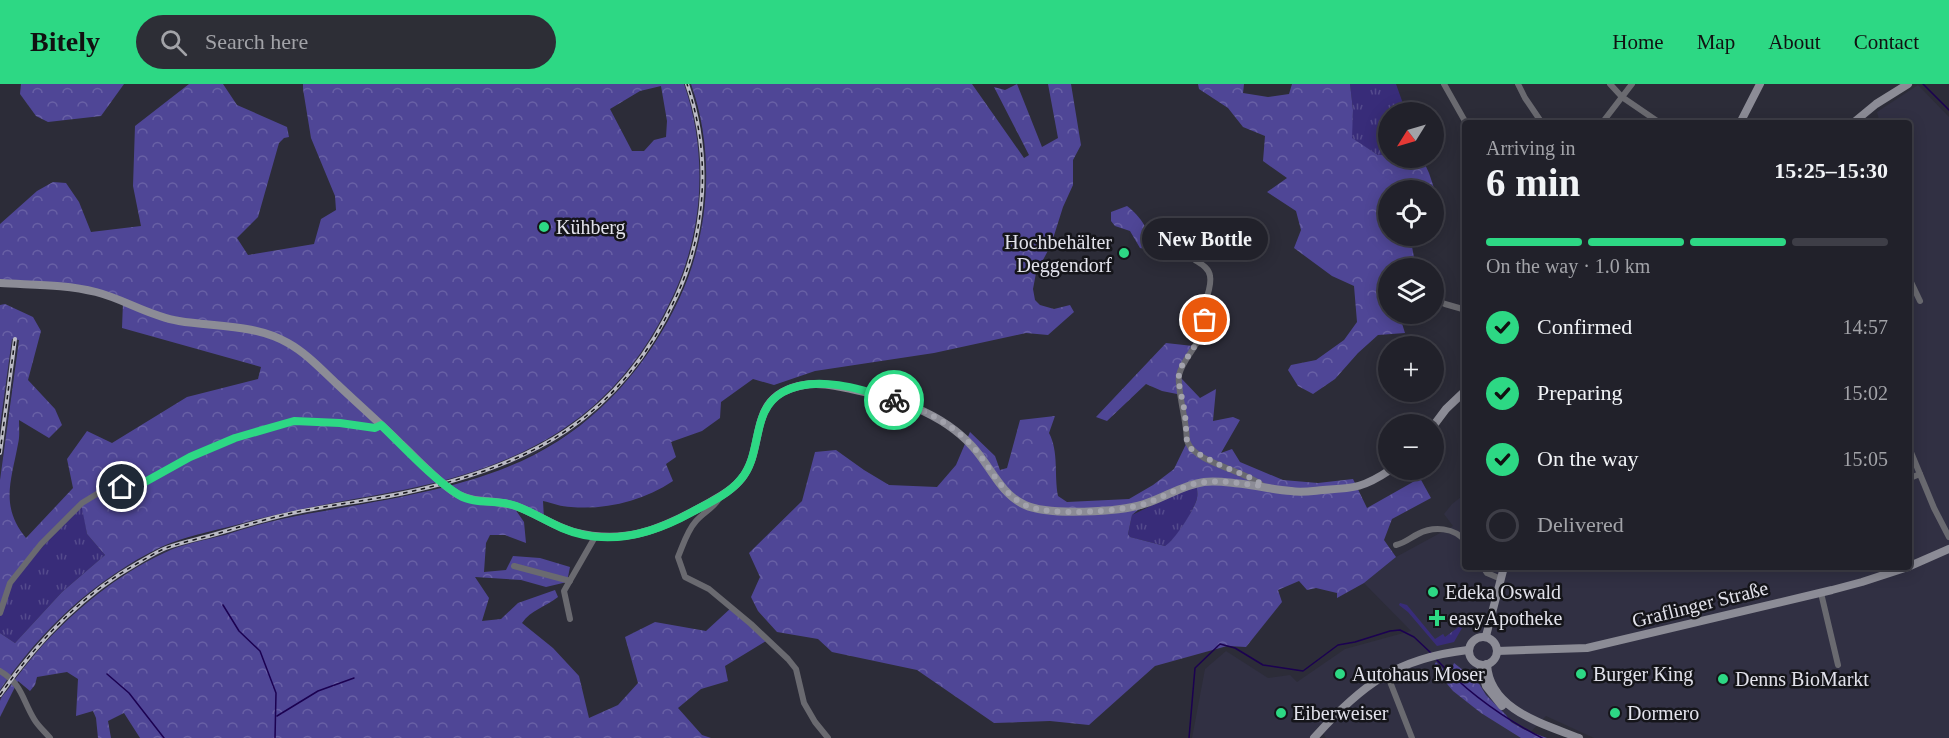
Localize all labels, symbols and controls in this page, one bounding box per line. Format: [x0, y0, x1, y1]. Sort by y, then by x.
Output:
search box [136, 15, 556, 69]
text: Bitely [30, 26, 100, 57]
icon: search [157, 26, 190, 59]
text: Search here [205, 29, 308, 54]
text: Home [1612, 30, 1664, 54]
text: Map [1697, 30, 1735, 54]
text: About [1768, 30, 1821, 54]
text: Contact [1854, 30, 1919, 54]
north arrow [1378, 102, 1444, 168]
map controls [1378, 102, 1444, 480]
text: Arriving in [1486, 137, 1575, 159]
text: 15:25–15:30 [1774, 158, 1888, 183]
text: 6 min [1486, 161, 1580, 204]
button: locate [1378, 180, 1444, 246]
place label: Kühberg [556, 216, 626, 239]
callout: New Bottle [1142, 218, 1268, 260]
marker: Kühberg [537, 220, 551, 234]
text: New Bottle [1158, 228, 1252, 250]
place label: Hochbehälter Deggendorf [1004, 231, 1112, 277]
marker: Hochbehälter Deggendorf [1117, 246, 1131, 260]
text: On the way · 1.0 km [1486, 255, 1650, 277]
button: layers [1378, 258, 1444, 324]
pin [1179, 294, 1230, 345]
icon: bag [1188, 303, 1221, 336]
icon: check [1486, 311, 1519, 344]
text: Confirmed [1537, 314, 1632, 339]
text: 14:57 [1842, 316, 1888, 338]
button: + [1378, 336, 1444, 402]
courier [864, 370, 924, 430]
icon: check [1486, 377, 1519, 410]
text: Preparing [1537, 380, 1623, 405]
text: 15:02 [1842, 382, 1888, 404]
icon: bike [878, 384, 911, 417]
button: − [1378, 414, 1444, 480]
icon: check [1486, 443, 1519, 476]
text: On the way [1537, 446, 1638, 471]
text: 15:05 [1842, 448, 1888, 470]
pin [96, 461, 147, 512]
icon: home [105, 470, 138, 503]
text: Delivered [1537, 512, 1624, 537]
street label: Graflinger Straße [1630, 576, 1771, 633]
place label: Edeka Oswald [1445, 581, 1561, 603]
marker: Edeka Oswald [1426, 585, 1440, 599]
place label: easyApotheke [1449, 607, 1562, 630]
marker: easyApotheke [1430, 611, 1444, 625]
place label: Autohaus Moser [1352, 663, 1485, 685]
place label: Burger King [1593, 663, 1693, 686]
marker: Autohaus Moser [1333, 667, 1347, 681]
marker: Burger King [1574, 667, 1588, 681]
place label: Denns BioMarkt [1735, 668, 1869, 690]
marker: Denns BioMarkt [1716, 672, 1730, 686]
place label: Eiberweiser [1293, 702, 1389, 724]
place label: Dormero [1627, 702, 1699, 724]
marker: Eiberweiser [1274, 706, 1288, 720]
marker: Dormero [1608, 706, 1622, 720]

